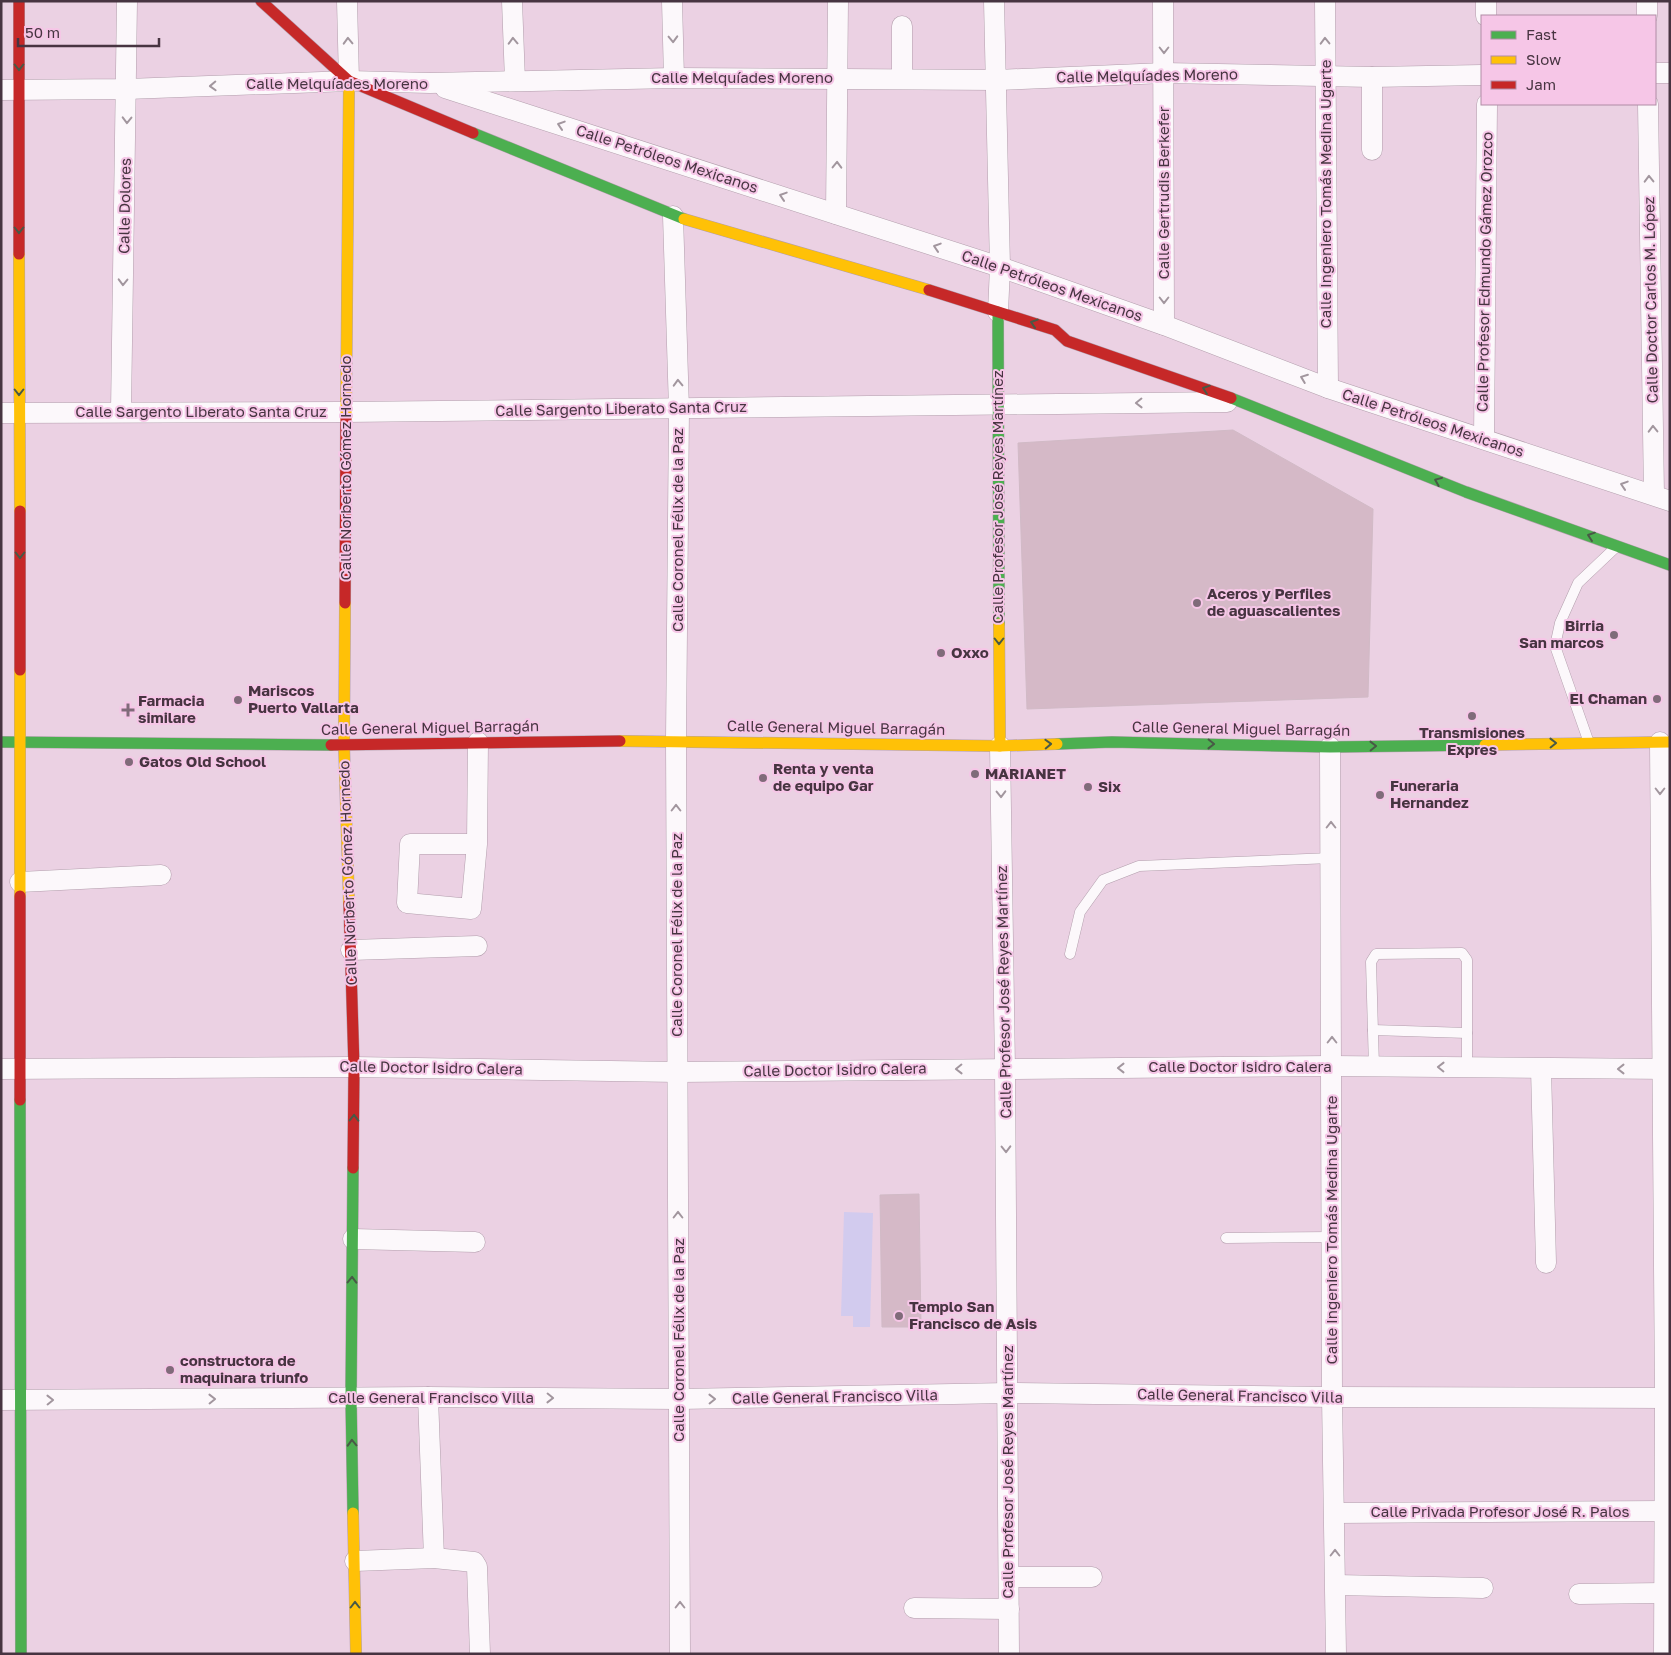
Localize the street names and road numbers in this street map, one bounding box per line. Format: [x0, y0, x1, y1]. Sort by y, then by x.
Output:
street label: Calle Ingeniero Tomás Medina Ugarte [1316, 59, 1334, 329]
street label: Calle Melquíades Moreno [1056, 64, 1238, 86]
street label: Calle Melquíades Moreno [651, 68, 833, 86]
street label: Calle Melquíades Moreno [246, 74, 428, 92]
street label: Calle Gertrudis Berkefer [1154, 106, 1172, 280]
street label: Calle Petróleos Mexicanos [574, 120, 761, 196]
street label: Calle Profesor Edmundo Gámez Orozco [1473, 132, 1495, 412]
street label: Calle Dolores [114, 158, 134, 254]
street label: Calle Doctor Carlos M. López [1639, 196, 1661, 404]
street label: Calle Petróleos Mexicanos [960, 246, 1145, 325]
street label: Calle Norberto Gómez Hornedo [336, 355, 354, 581]
street label: Calle Profesor José Reyes Martínez [988, 370, 1006, 624]
street label: Calle Petróleos Mexicanos [1340, 384, 1527, 460]
street label: Calle Sargento Liberato Santa Cruz [495, 397, 747, 419]
street label: Calle Sargento Liberato Santa Cruz [75, 402, 327, 420]
street label: Calle Coronel Félix de la Paz [668, 428, 686, 632]
street label: Calle General Miguel Barragán [321, 716, 539, 738]
street label: Calle General Miguel Barragán [727, 716, 945, 738]
street label: Calle General Miguel Barragán [1132, 717, 1350, 739]
street label: Calle Norberto Gómez Hornedo [334, 760, 360, 986]
street label: Calle Coronel Félix de la Paz [667, 833, 685, 1037]
street label: Calle Profesor José Reyes Martínez [992, 865, 1014, 1119]
street label: Calle Doctor Isidro Calera [339, 1056, 523, 1078]
street label: Calle Doctor Isidro Calera [1148, 1057, 1332, 1075]
street label: Calle Doctor Isidro Calera [743, 1058, 927, 1080]
street label: Calle Ingeniero Tomás Medina Ugarte [1322, 1095, 1340, 1365]
street label: Calle Coronel Félix de la Paz [669, 1238, 687, 1442]
street label: Calle Profesor José Reyes Martínez [998, 1345, 1016, 1599]
street label: Calle General Francisco Villa [1137, 1384, 1343, 1406]
street label: Calle General Francisco Villa [732, 1385, 938, 1407]
street label: Calle General Francisco Villa [328, 1388, 534, 1406]
street label: Calle Privada Profesor José R. Palos [1370, 1502, 1630, 1520]

